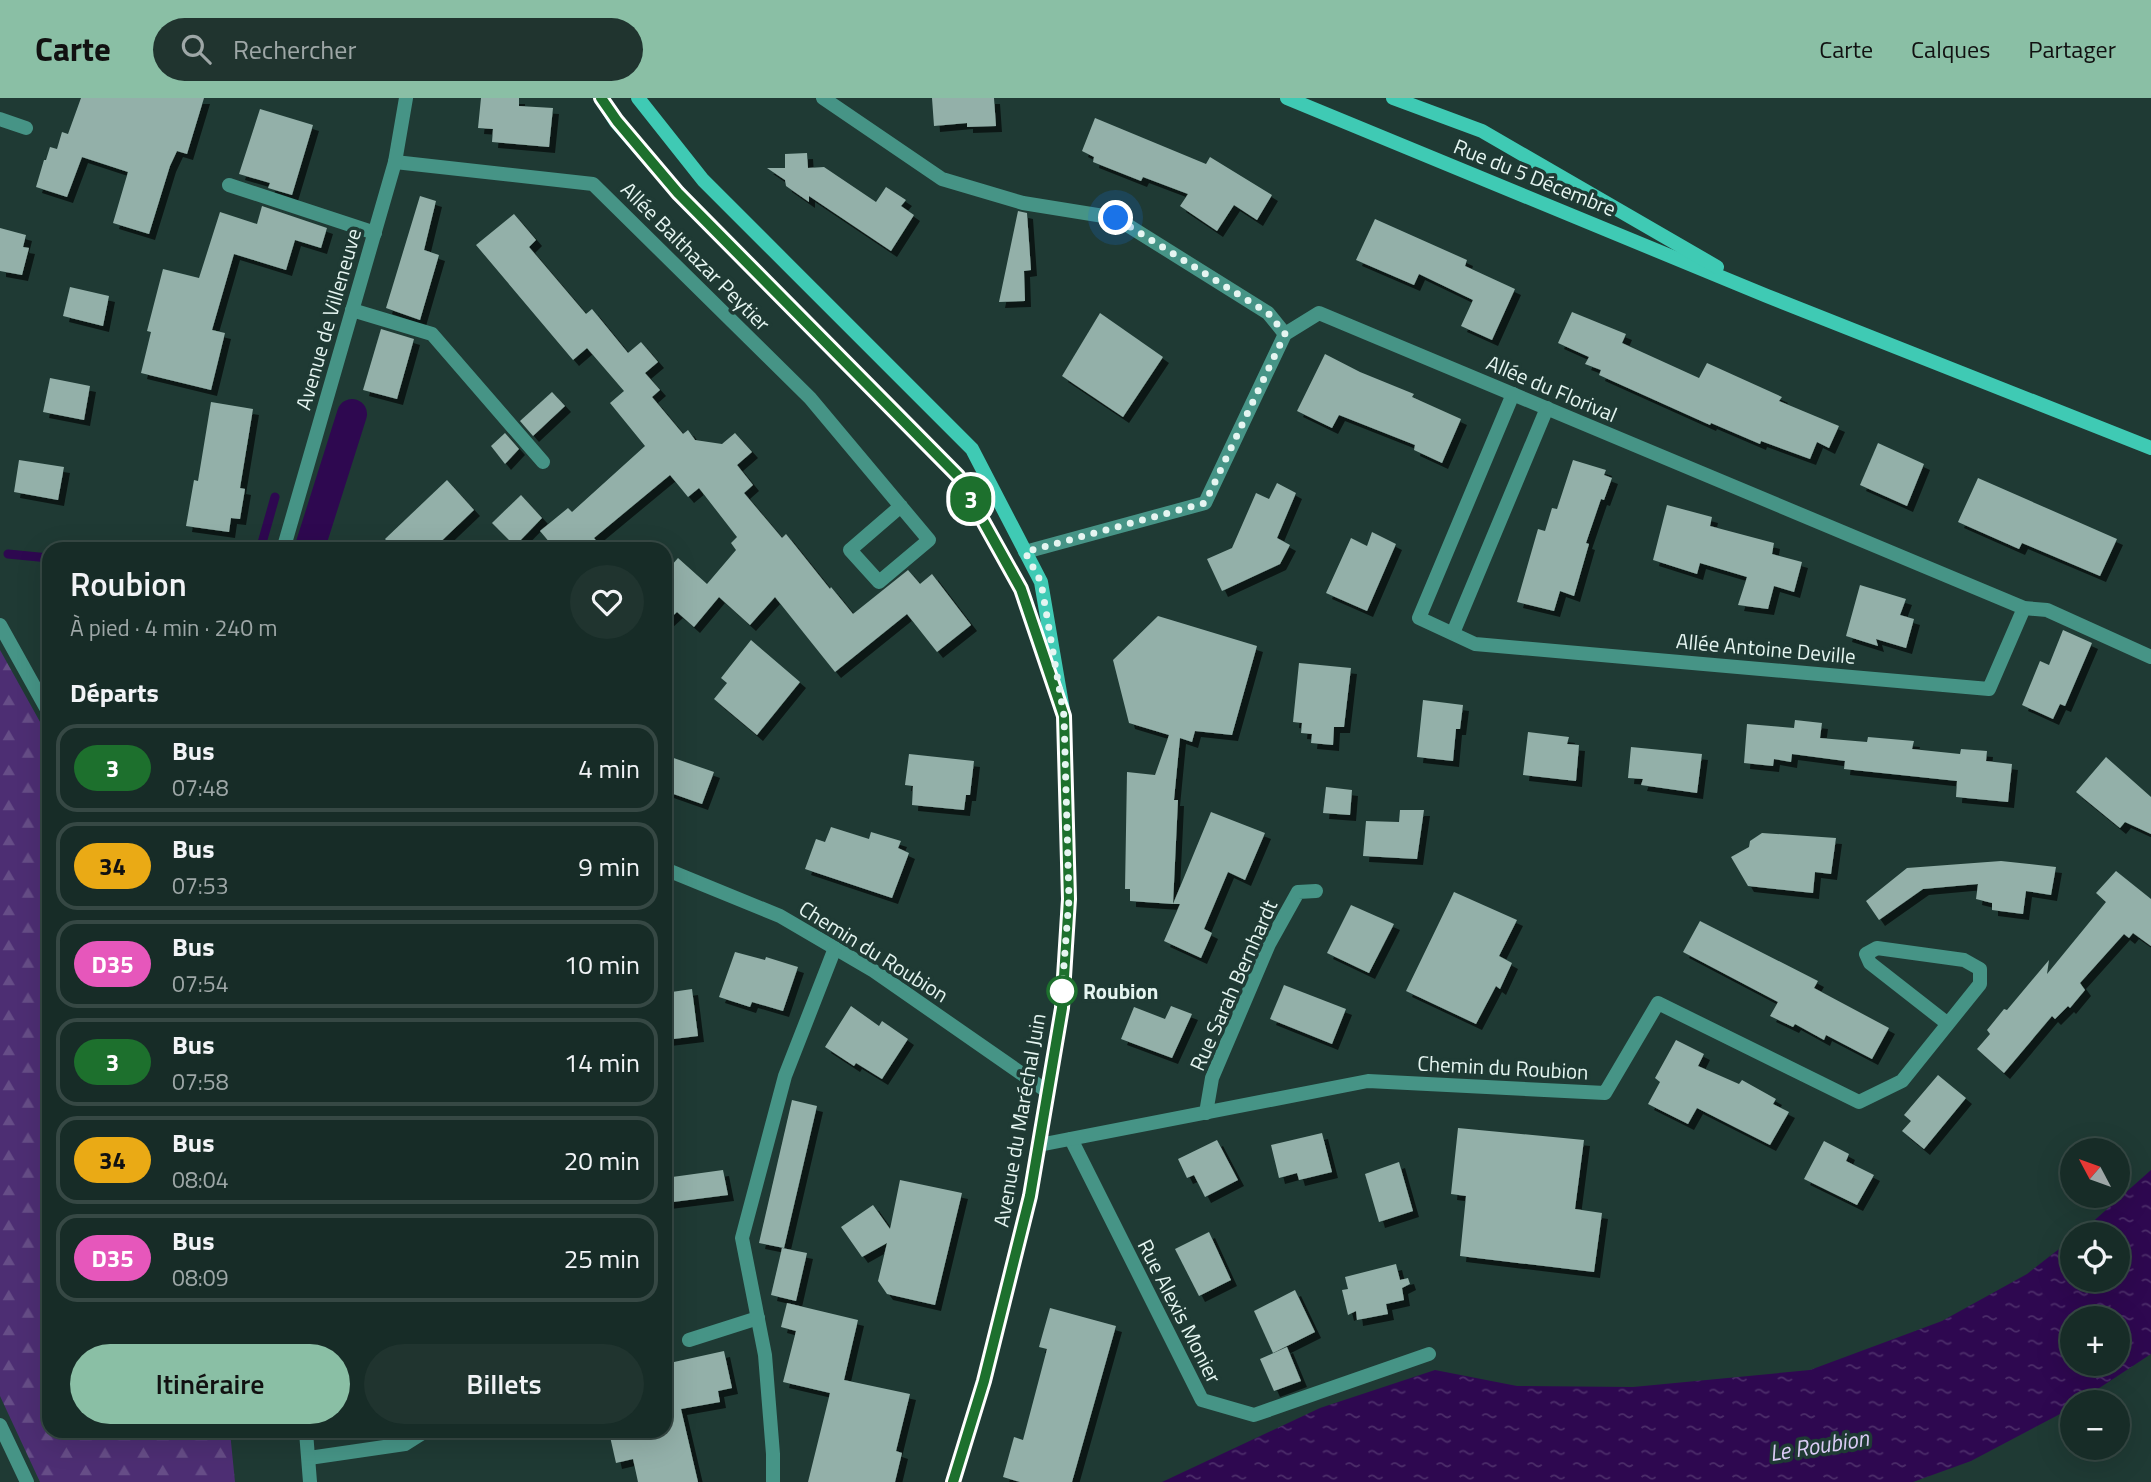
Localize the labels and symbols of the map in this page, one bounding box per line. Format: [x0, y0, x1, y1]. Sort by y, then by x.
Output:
street label: Rue du 5 Décembre [1449, 130, 1621, 224]
street label: Allée Balthazar Peytier [614, 174, 778, 338]
your location [1098, 200, 1133, 235]
street label: Avenue de Villeneuve [287, 225, 369, 413]
street label: Allée du Florival [1482, 346, 1622, 430]
line badge: 3 [948, 476, 994, 522]
street label: Allée Antoine Deville [1675, 624, 1857, 672]
street label: Chemin du Roubion [793, 892, 955, 1010]
street label: Rue Sarah Bernhardt [1181, 894, 1285, 1076]
place label: Roubion [1083, 975, 1158, 1007]
marker: Roubion [1047, 976, 1077, 1006]
street label: Avenue du Maréchal Juin [984, 1011, 1054, 1229]
street label: Chemin du Roubion [1417, 1047, 1589, 1087]
north arrow [2060, 1138, 2130, 1208]
street label: Rue Alexis Monier [1130, 1233, 1230, 1389]
water label: Le Roubion [1767, 1420, 1872, 1470]

